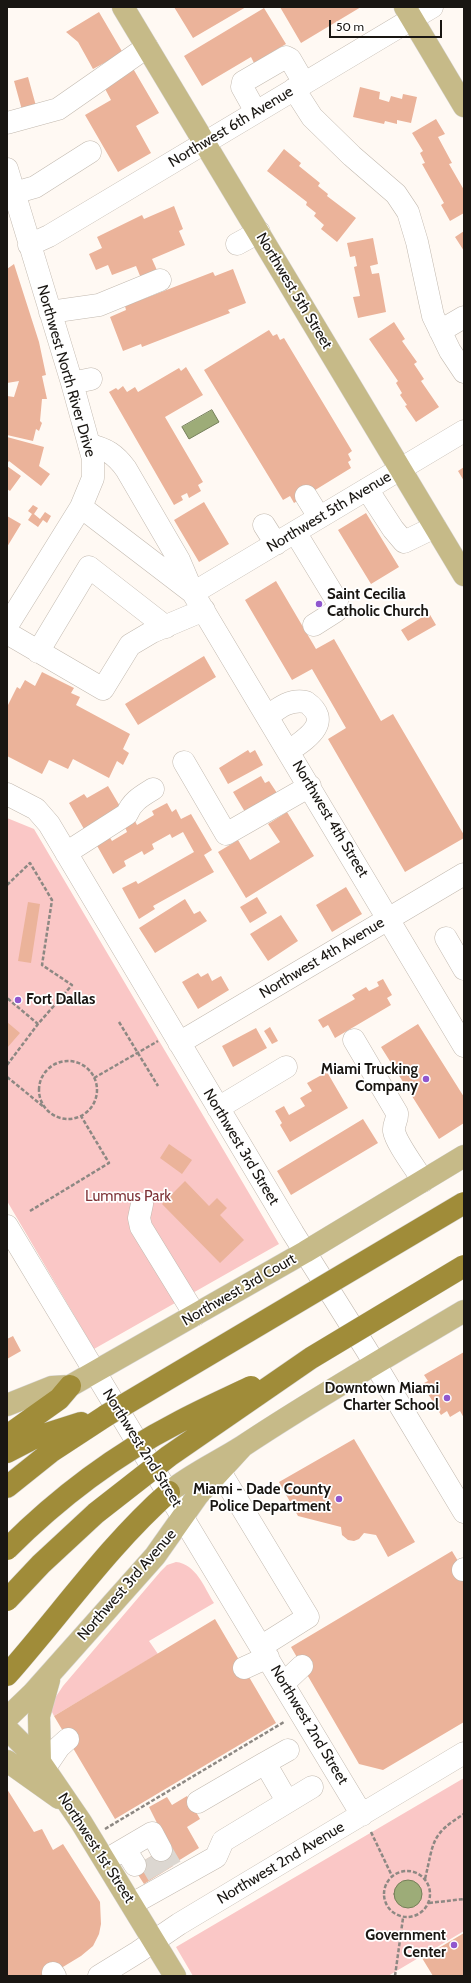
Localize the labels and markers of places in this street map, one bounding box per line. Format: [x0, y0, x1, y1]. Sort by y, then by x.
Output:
place label: Saint Cecilia Catholic Church [327, 586, 429, 621]
marker: Saint Cecilia Catholic Church [314, 599, 324, 609]
place label: Fort Dallas [26, 991, 95, 1009]
marker: Fort Dallas [13, 995, 23, 1005]
place label: Miami Trucking Company [321, 1061, 418, 1096]
marker: Miami Trucking Company [421, 1074, 431, 1084]
place label: Downtown Miami Charter School [325, 1380, 439, 1415]
marker: Downtown Miami Charter School [442, 1393, 452, 1403]
place label: Miami - Dade County Police Department [193, 1481, 331, 1516]
marker: Miami - Dade County Police Department [334, 1494, 344, 1504]
place label: Government Center [365, 1927, 446, 1962]
marker: Government Center [449, 1940, 459, 1950]

